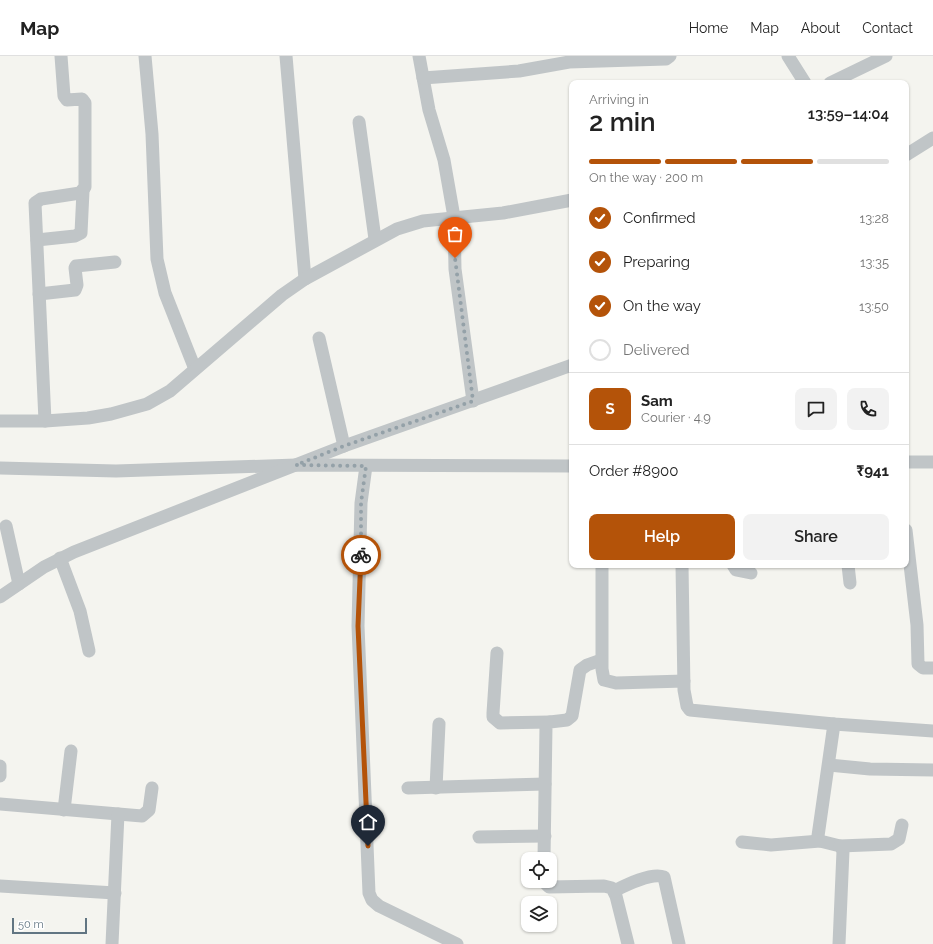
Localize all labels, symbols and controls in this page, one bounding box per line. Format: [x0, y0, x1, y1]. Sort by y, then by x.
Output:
text: Map [20, 17, 59, 39]
text: Home [689, 20, 728, 36]
text: Map [750, 20, 779, 36]
text: About [801, 20, 840, 36]
text: Contact [862, 20, 913, 36]
text: Arriving in [589, 92, 649, 107]
text: 13:59–14:04 [808, 105, 889, 123]
text: 2 min [589, 107, 656, 137]
text: On the way · 200 m [589, 170, 703, 185]
icon: check [589, 207, 611, 229]
text: Confirmed [623, 209, 696, 227]
text: 13:28 [860, 211, 889, 226]
pin [438, 217, 472, 258]
icon: bag [444, 223, 466, 245]
icon: check [589, 251, 611, 273]
text: Preparing [623, 253, 690, 271]
text: 13:35 [860, 255, 889, 270]
icon: check [589, 295, 611, 317]
text: On the way [623, 297, 701, 315]
text: 13:50 [859, 299, 889, 314]
text: Delivered [623, 341, 690, 359]
button: chat [795, 388, 837, 430]
button: phone [847, 388, 889, 430]
text: Sam [641, 392, 673, 410]
text: S [605, 400, 615, 418]
text: Courier · 4.9 [641, 410, 711, 425]
text: Order #8900 [589, 462, 678, 480]
text: ₹941 [856, 462, 889, 480]
button: Help [589, 514, 735, 560]
button: Share [743, 514, 889, 560]
courier [341, 535, 381, 575]
icon: bike [350, 544, 372, 566]
pin [351, 805, 385, 846]
icon: home [357, 811, 379, 833]
map controls [521, 852, 557, 932]
button: locate [521, 852, 557, 888]
button: layers [521, 896, 557, 932]
scale bar [12, 916, 87, 935]
text: 50 m [18, 918, 44, 931]

